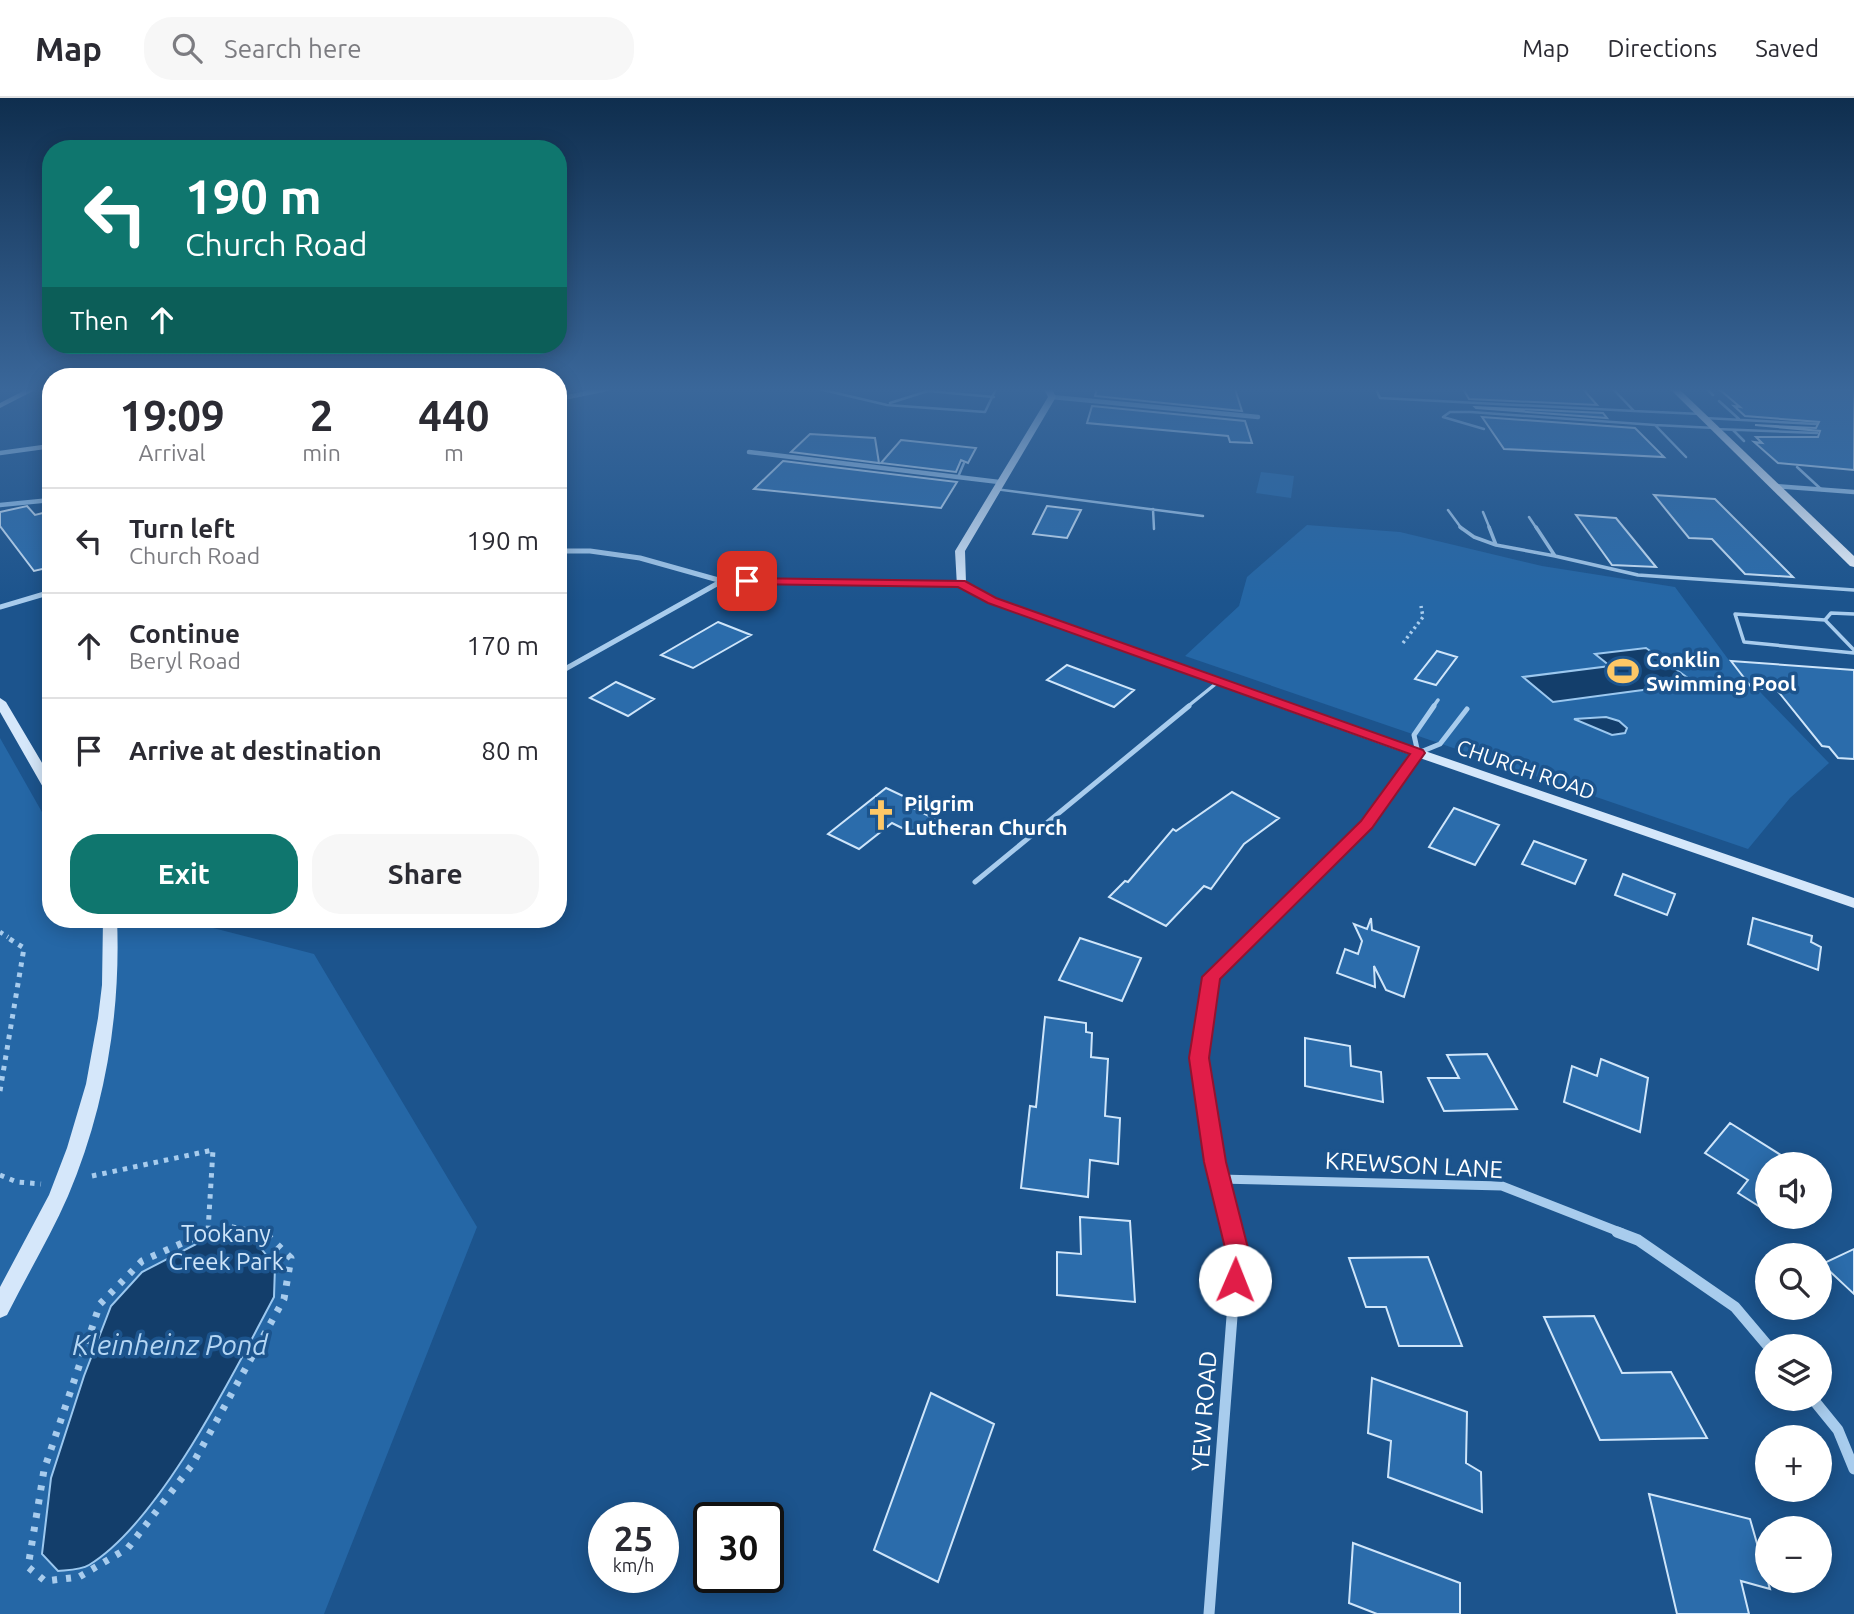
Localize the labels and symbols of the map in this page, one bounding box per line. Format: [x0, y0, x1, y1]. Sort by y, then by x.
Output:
pin [717, 551, 777, 611]
place label: Conklin Swimming Pool [1646, 647, 1796, 695]
sports icon: Conklin Swimming Pool [1606, 654, 1640, 688]
street label: CHURCH ROAD [1454, 734, 1598, 804]
place label: Pilgrim Lutheran Church [904, 791, 1067, 839]
church icon: Pilgrim Lutheran Church [864, 798, 898, 832]
street label: KREWSON LANE [1324, 1147, 1504, 1183]
park label: Tookany Creek Park [168, 1220, 284, 1275]
position arrow [1198, 1243, 1272, 1317]
water label: Kleinheinz Pond [72, 1329, 269, 1360]
street label: YEW ROAD [1186, 1350, 1222, 1472]
speed limit sign: 30 [693, 1502, 784, 1593]

